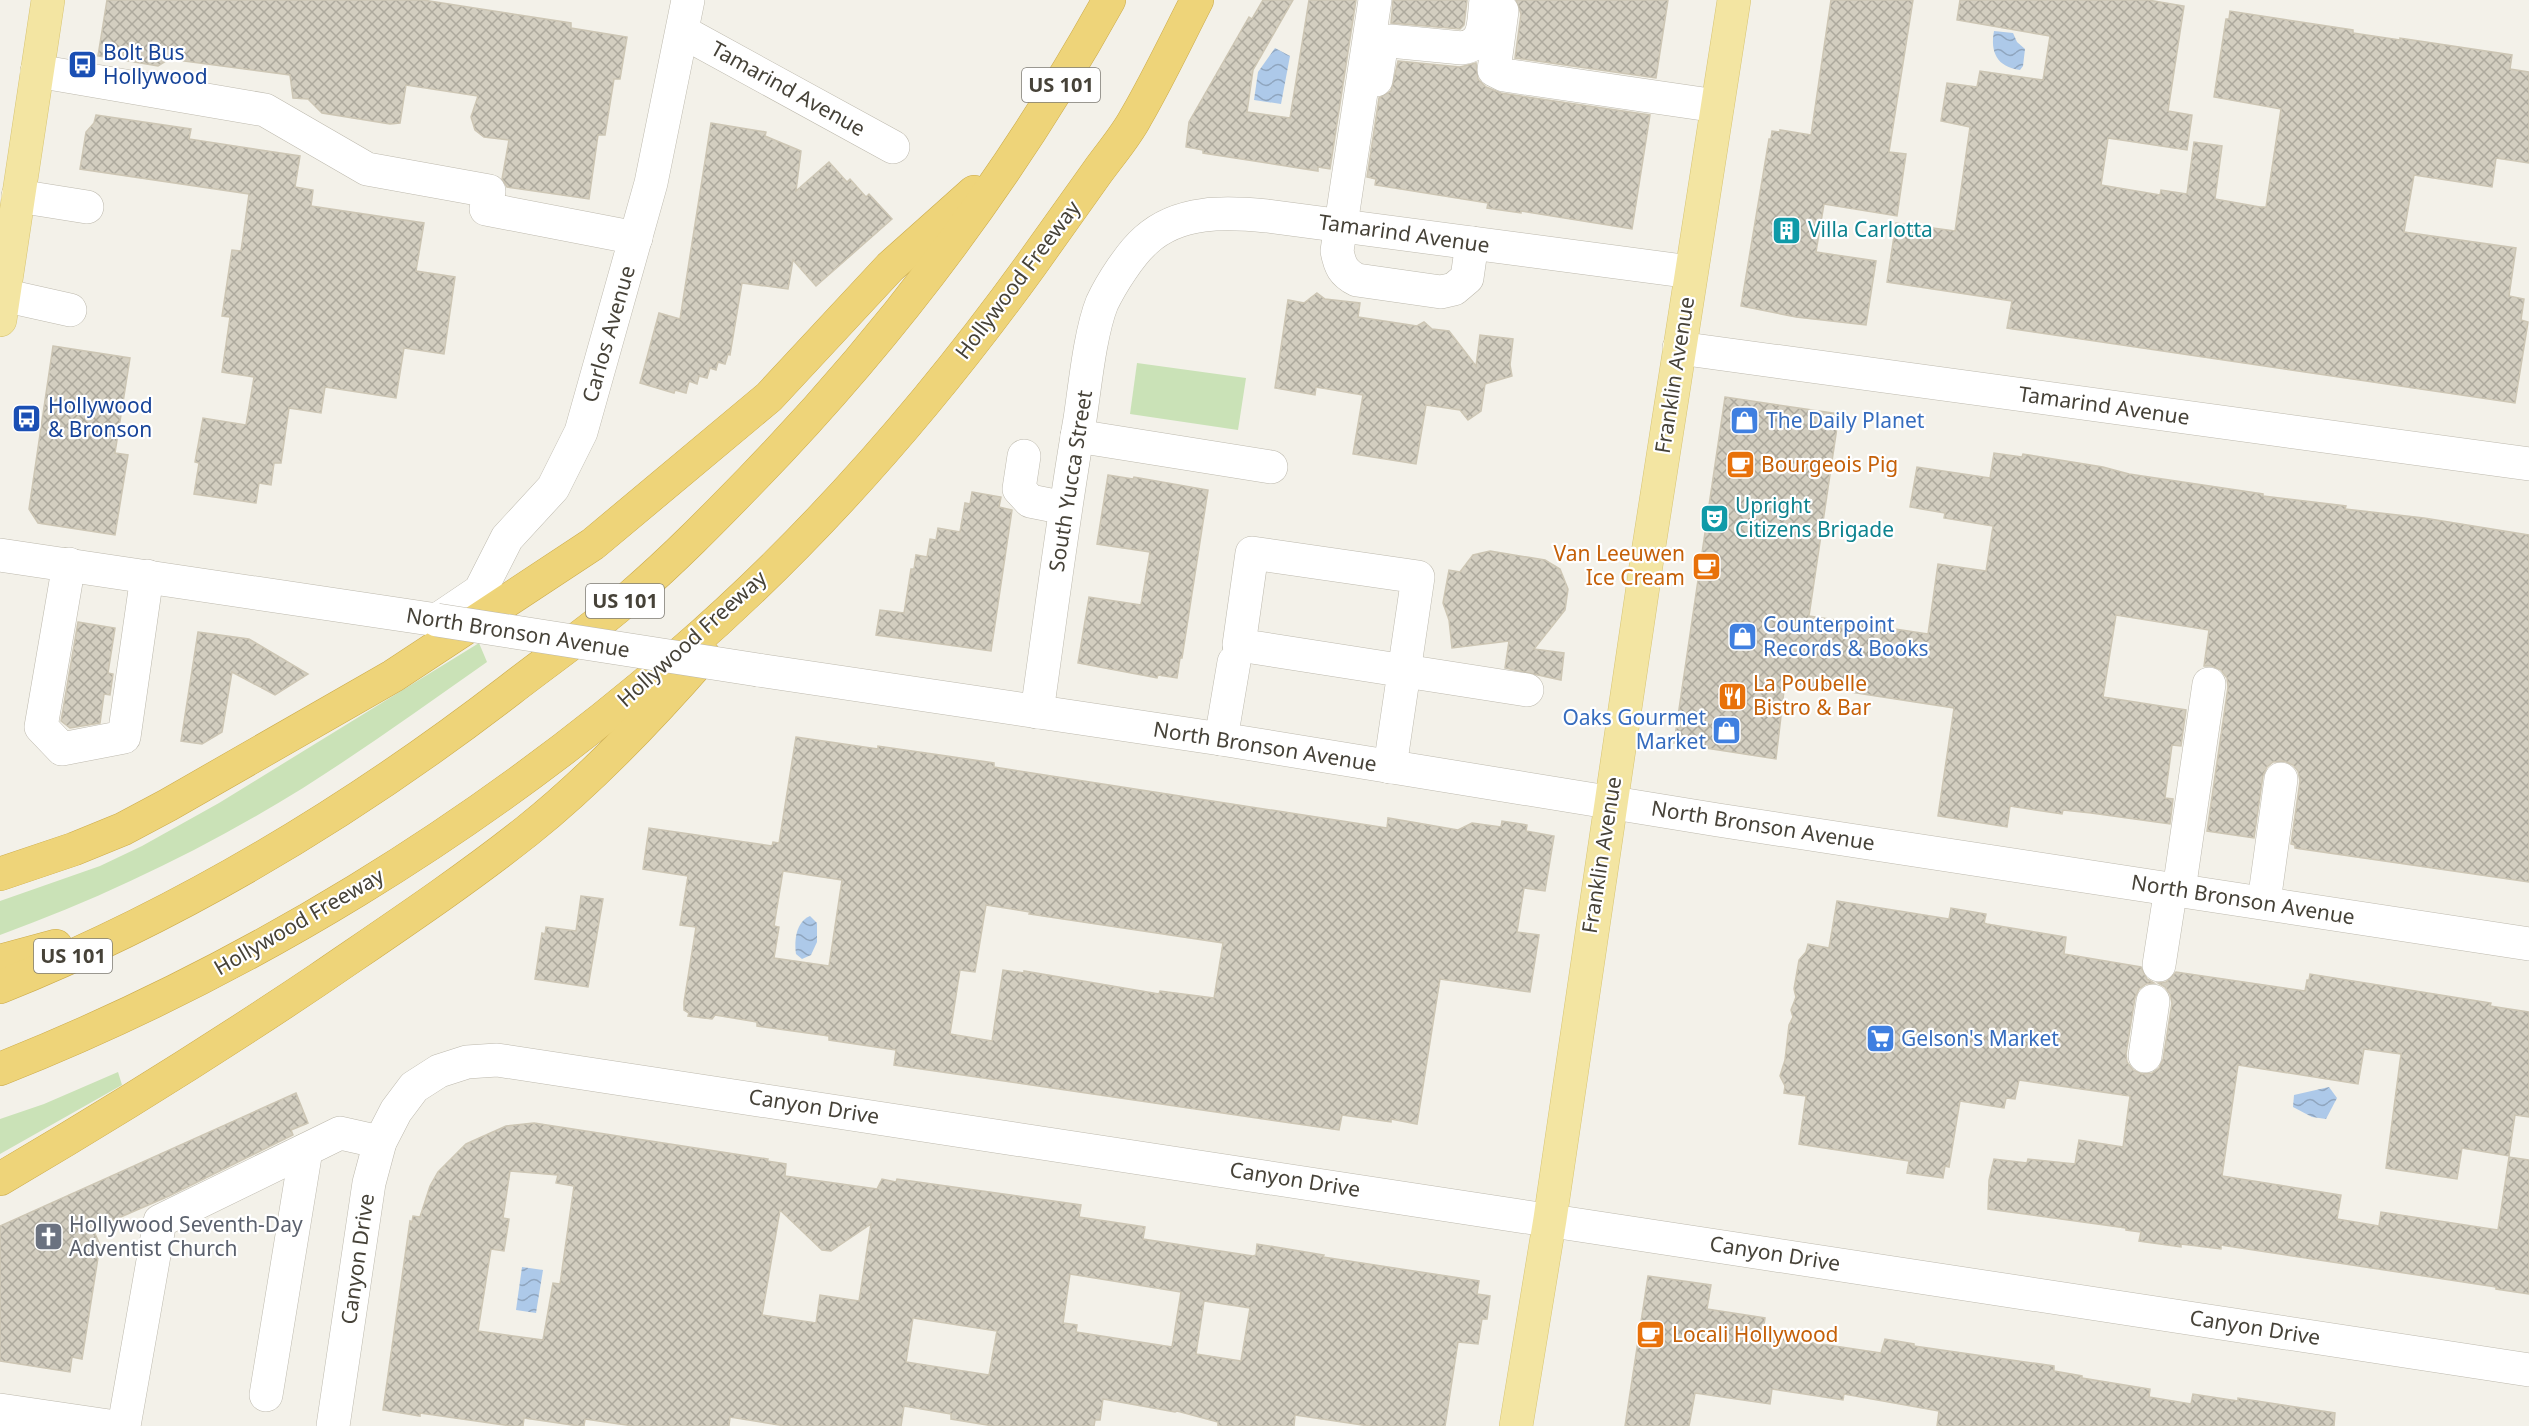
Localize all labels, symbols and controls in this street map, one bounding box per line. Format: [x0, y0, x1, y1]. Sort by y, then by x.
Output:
street label: Tamarind Avenue [706, 34, 871, 142]
place label: Bolt Bus Hollywood [103, 38, 208, 90]
bus stop icon: Bolt Bus Hollywood [66, 49, 98, 81]
road number: US 101 [1022, 68, 1100, 102]
street label: Hollywood Freeway [948, 194, 1086, 364]
street label: Tamarind Avenue [1317, 207, 1491, 259]
building icon: Villa Carlotta [1771, 214, 1803, 246]
place label: Villa Carlotta [1808, 215, 1933, 243]
street label: Carlos Avenue [575, 262, 641, 405]
street label: Franklin Avenue [1648, 295, 1700, 455]
street label: Tamarind Avenue [2017, 379, 2191, 431]
street label: South Yucca Street [1042, 388, 1098, 574]
place label: Hollywood & Bronson [48, 391, 153, 443]
bus stop icon: Hollywood & Bronson [11, 402, 43, 434]
shop icon: The Daily Planet [1729, 405, 1761, 437]
place label: The Daily Planet [1766, 406, 1925, 434]
cafe icon: Bourgeois Pig [1724, 449, 1756, 481]
place label: Bourgeois Pig [1761, 450, 1898, 478]
place label: Upright Citizens Brigade [1735, 491, 1894, 543]
theatre icon: Upright Citizens Brigade [1698, 502, 1730, 534]
place label: Van Leeuwen Ice Cream [1554, 539, 1685, 591]
cafe icon: Van Leeuwen Ice Cream [1690, 550, 1722, 582]
street label: Hollywood Freeway [611, 564, 772, 713]
road number: US 101 [586, 584, 664, 618]
street label: North Bronson Avenue [404, 601, 632, 664]
place label: Counterpoint Records & Books [1763, 610, 1929, 662]
shop icon: Counterpoint Records & Books [1726, 621, 1758, 653]
place label: La Poubelle Bistro & Bar [1753, 669, 1871, 721]
restaurant icon: La Poubelle Bistro & Bar [1716, 680, 1748, 712]
place label: Oaks Gourmet Market [1562, 703, 1706, 755]
shop icon: Oaks Gourmet Market [1711, 714, 1743, 746]
street label: North Bronson Avenue [1151, 715, 1379, 778]
street label: Franklin Avenue [1575, 775, 1627, 935]
street label: North Bronson Avenue [1649, 794, 1877, 857]
street label: Hollywood Freeway [209, 861, 389, 981]
street label: North Bronson Avenue [2129, 868, 2357, 931]
road number: US 101 [34, 939, 112, 973]
supermarket icon: Gelson's Market [1864, 1023, 1896, 1055]
place label: Gelson's Market [1901, 1024, 2059, 1052]
street label: Canyon Drive [747, 1082, 881, 1130]
street label: Canyon Drive [1228, 1155, 1362, 1203]
street label: Canyon Drive [334, 1192, 380, 1326]
place label: Hollywood Seventh-Day Adventist Church [69, 1210, 303, 1262]
church icon: Hollywood Seventh-Day Adventist Church [32, 1221, 64, 1253]
street label: Canyon Drive [1708, 1229, 1842, 1277]
street label: Canyon Drive [2188, 1303, 2322, 1351]
cafe icon: Locali Hollywood [1635, 1319, 1667, 1351]
place label: Locali Hollywood [1672, 1320, 1839, 1348]

